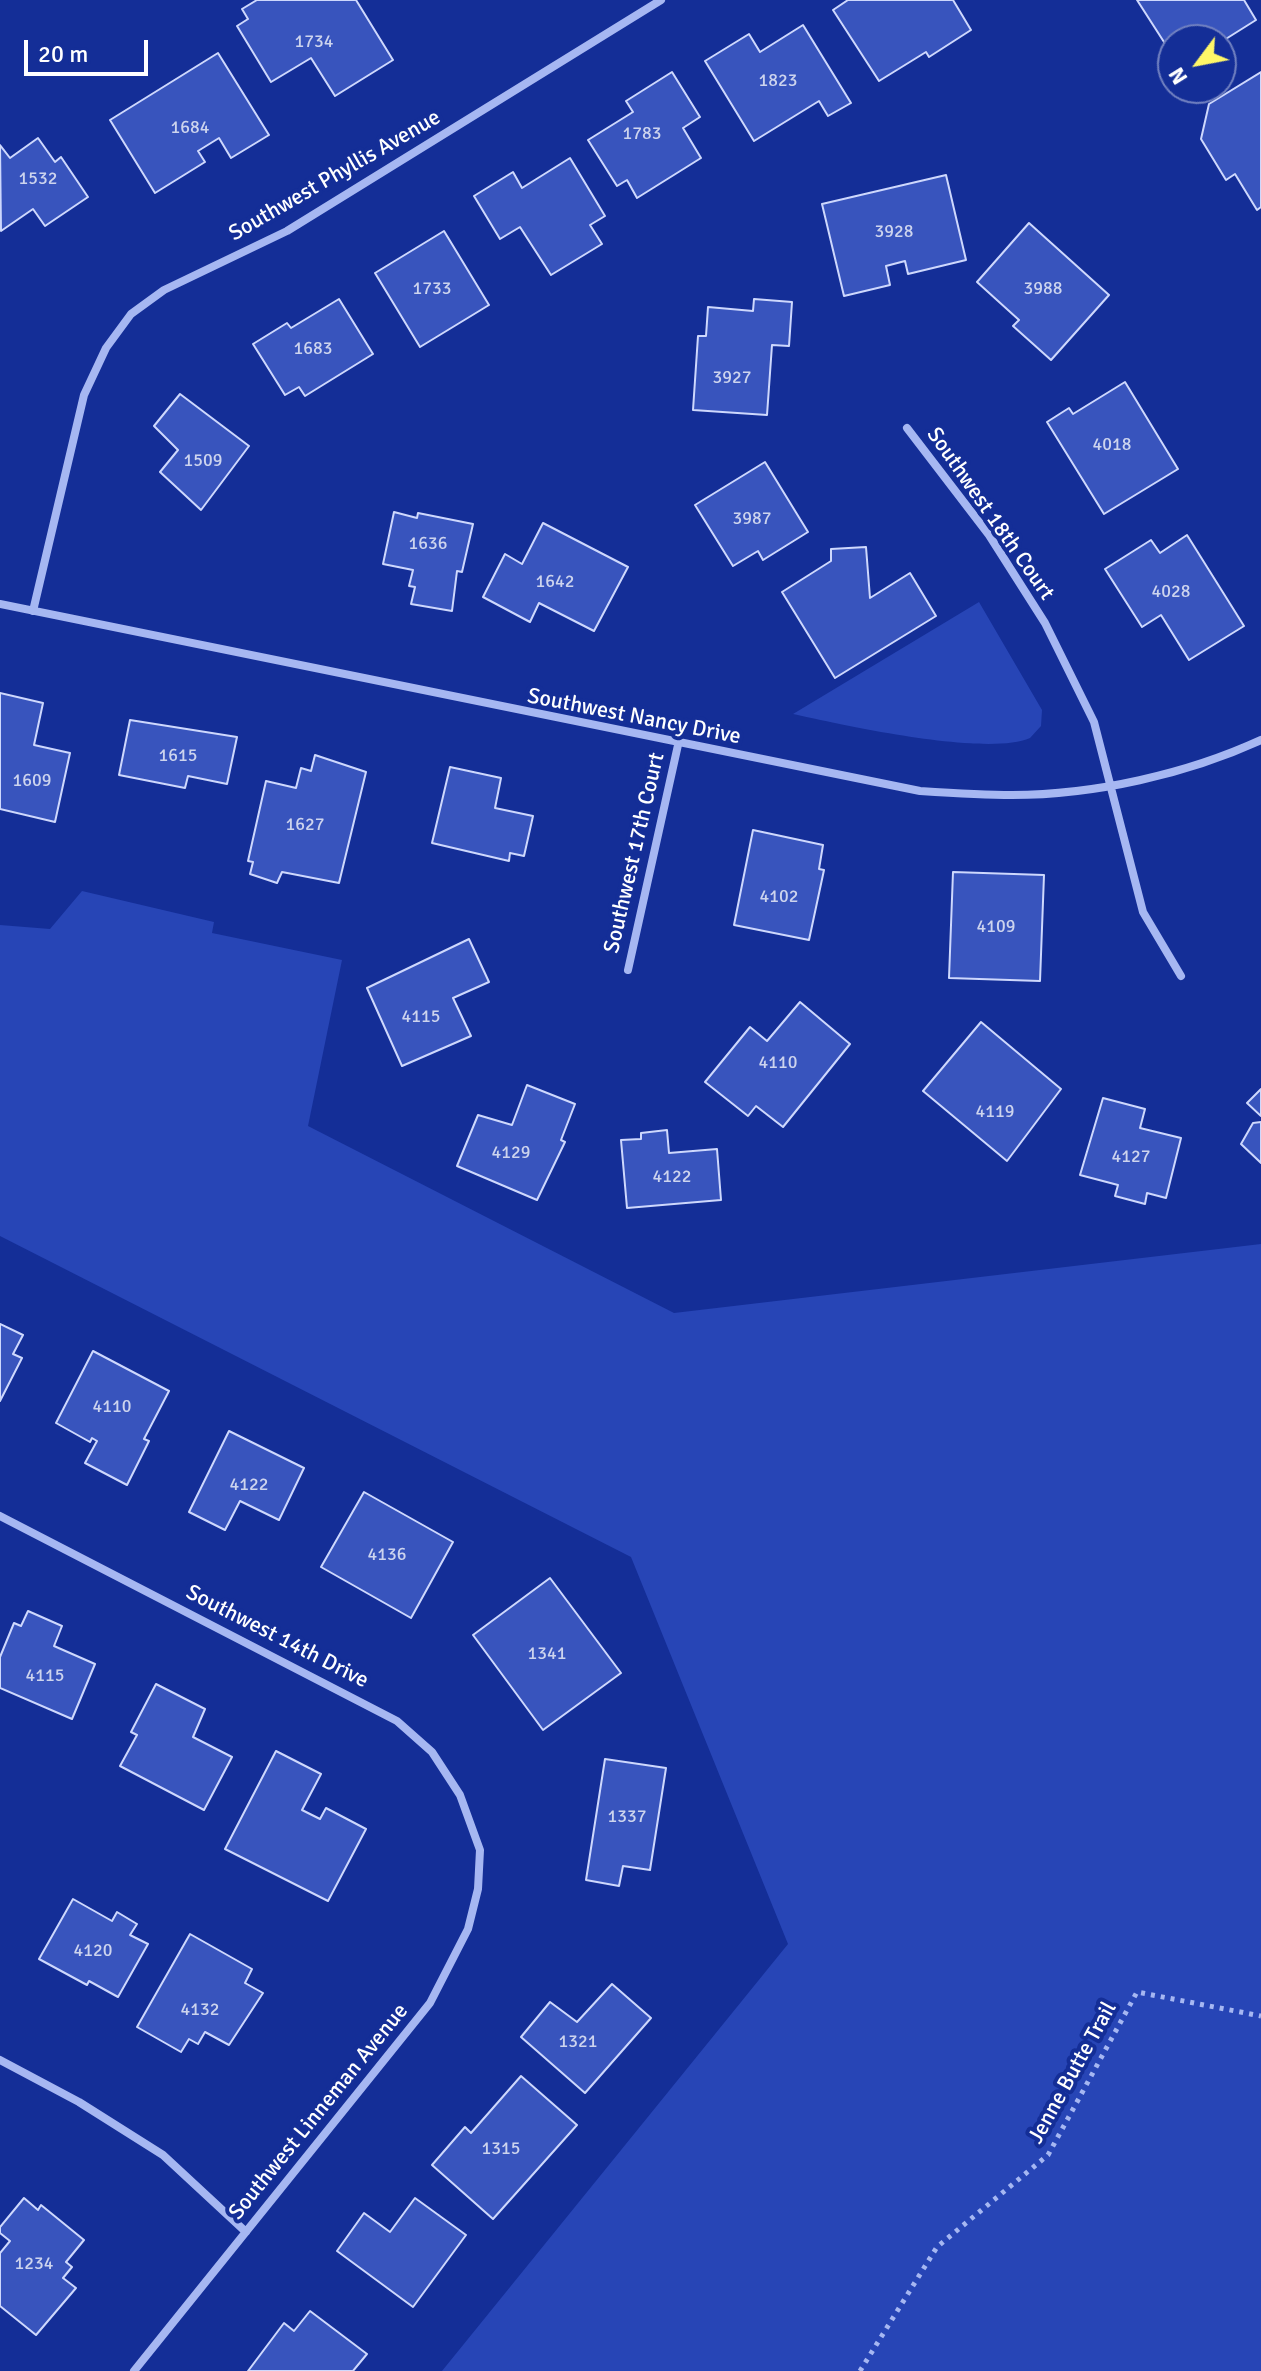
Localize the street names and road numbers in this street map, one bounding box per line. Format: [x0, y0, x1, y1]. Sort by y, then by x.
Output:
street label: Southwest Phyllis Avenue [224, 105, 446, 247]
street label: Southwest 18th Court [920, 422, 1060, 606]
street label: Southwest Nancy Drive [525, 683, 743, 751]
street label: Southwest 17th Court [599, 750, 671, 956]
street label: Southwest 14th Drive [181, 1580, 373, 1694]
street label: Jenne Butte Trail [1023, 1997, 1123, 2149]
street label: Southwest Linneman Avenue [224, 1999, 414, 2225]

